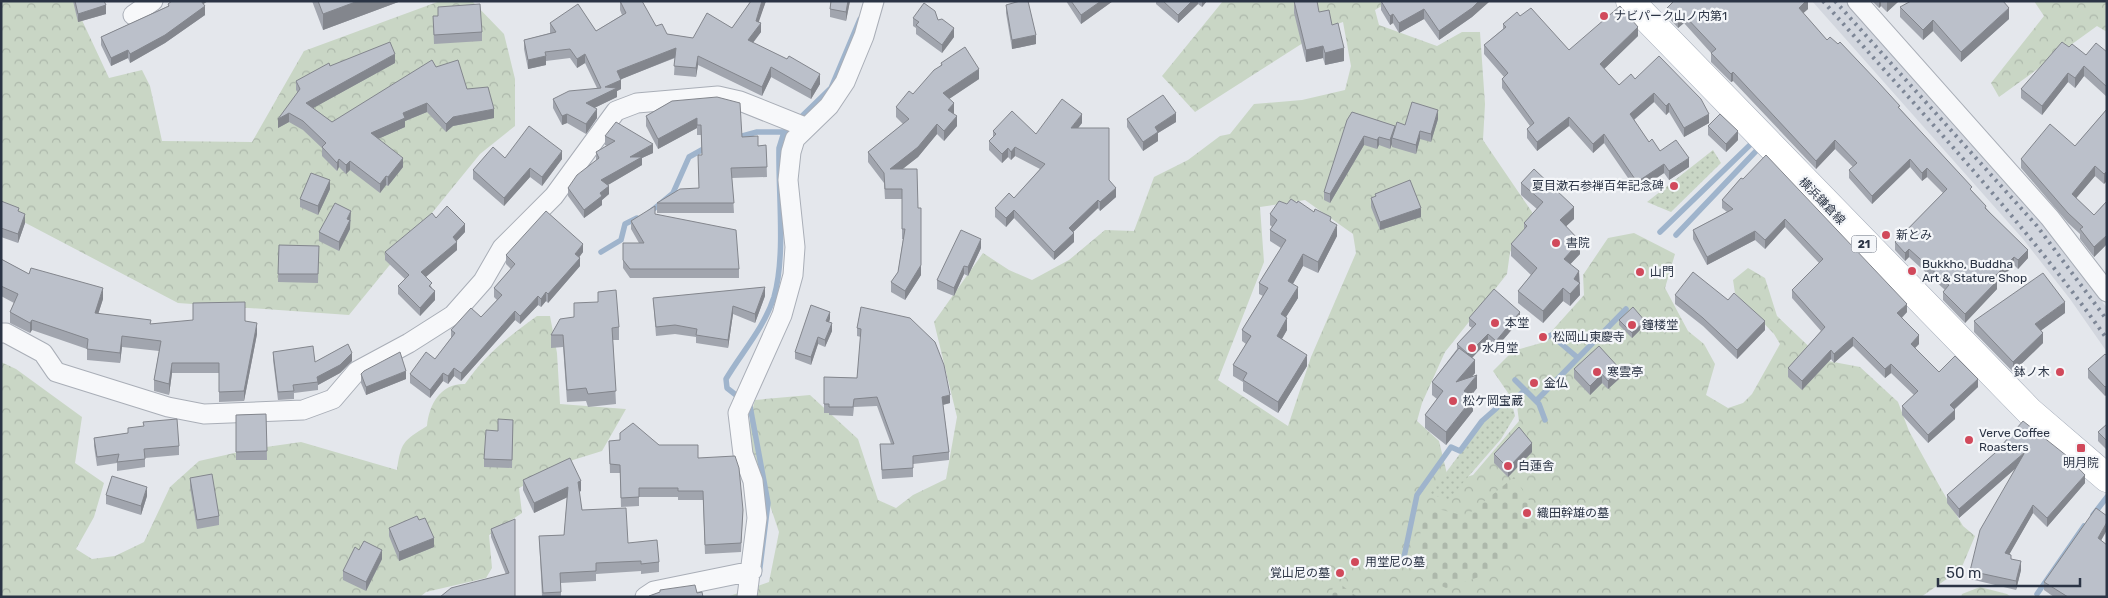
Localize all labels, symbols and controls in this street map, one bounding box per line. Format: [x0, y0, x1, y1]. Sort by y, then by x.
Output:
place label: ナビパーク山ノ内第1 [1614, 9, 1727, 23]
marker: ナビパーク山ノ内第1 [1598, 10, 1610, 22]
street label: 横浜鎌倉線 [1796, 175, 1848, 227]
place label: 夏目漱石参禅百年記念碑 [1532, 179, 1664, 193]
marker: 夏目漱石参禅百年記念碑 [1668, 180, 1680, 192]
place label: 新とみ [1896, 228, 1932, 242]
marker: 新とみ [1880, 229, 1892, 241]
road number: 21 [1852, 235, 1876, 252]
place label: 書院 [1566, 236, 1590, 250]
marker: 書院 [1550, 237, 1562, 249]
place label: Bukkho, Buddha Art & Stature Shop [1922, 257, 2027, 285]
place label: 山門 [1650, 265, 1674, 279]
marker: Bukkho, Buddha Art & Stature Shop [1906, 265, 1918, 277]
marker: 山門 [1634, 266, 1646, 278]
place label: 本堂 [1505, 316, 1529, 330]
marker: 本堂 [1489, 317, 1501, 329]
place label: 鐘楼堂 [1642, 318, 1678, 332]
marker: 鐘楼堂 [1626, 319, 1638, 331]
place label: 松岡山東慶寺 [1553, 330, 1625, 344]
marker: 松岡山東慶寺 [1537, 331, 1549, 343]
place label: 水月堂 [1482, 341, 1518, 355]
marker: 水月堂 [1466, 342, 1478, 354]
place label: 寒雲亭 [1607, 365, 1643, 379]
place label: 鉢ノ木 [2014, 365, 2050, 379]
marker: 寒雲亭 [1591, 366, 1603, 378]
marker: 鉢ノ木 [2054, 366, 2066, 378]
place label: 金仏 [1544, 376, 1568, 390]
marker: 金仏 [1528, 377, 1540, 389]
place label: 松ケ岡宝蔵 [1463, 394, 1523, 408]
marker: 松ケ岡宝蔵 [1447, 395, 1459, 407]
place label: Verve Coffee Roasters [1979, 426, 2050, 454]
marker: Verve Coffee Roasters [1963, 434, 1975, 446]
marker: 明月院 [2075, 442, 2087, 454]
place label: 明月院 [2063, 456, 2099, 470]
place label: 白蓮舎 [1518, 459, 1554, 473]
marker: 白蓮舎 [1502, 460, 1514, 472]
place label: 織田幹雄の墓 [1537, 506, 1609, 520]
marker: 織田幹雄の墓 [1521, 507, 1533, 519]
place label: 用堂尼の墓 [1365, 555, 1425, 569]
marker: 用堂尼の墓 [1349, 556, 1361, 568]
scale bar [1938, 556, 2080, 588]
text: 50 m [1946, 564, 1981, 582]
place label: 覚山尼の墓 [1270, 566, 1330, 580]
marker: 覚山尼の墓 [1334, 567, 1346, 579]

